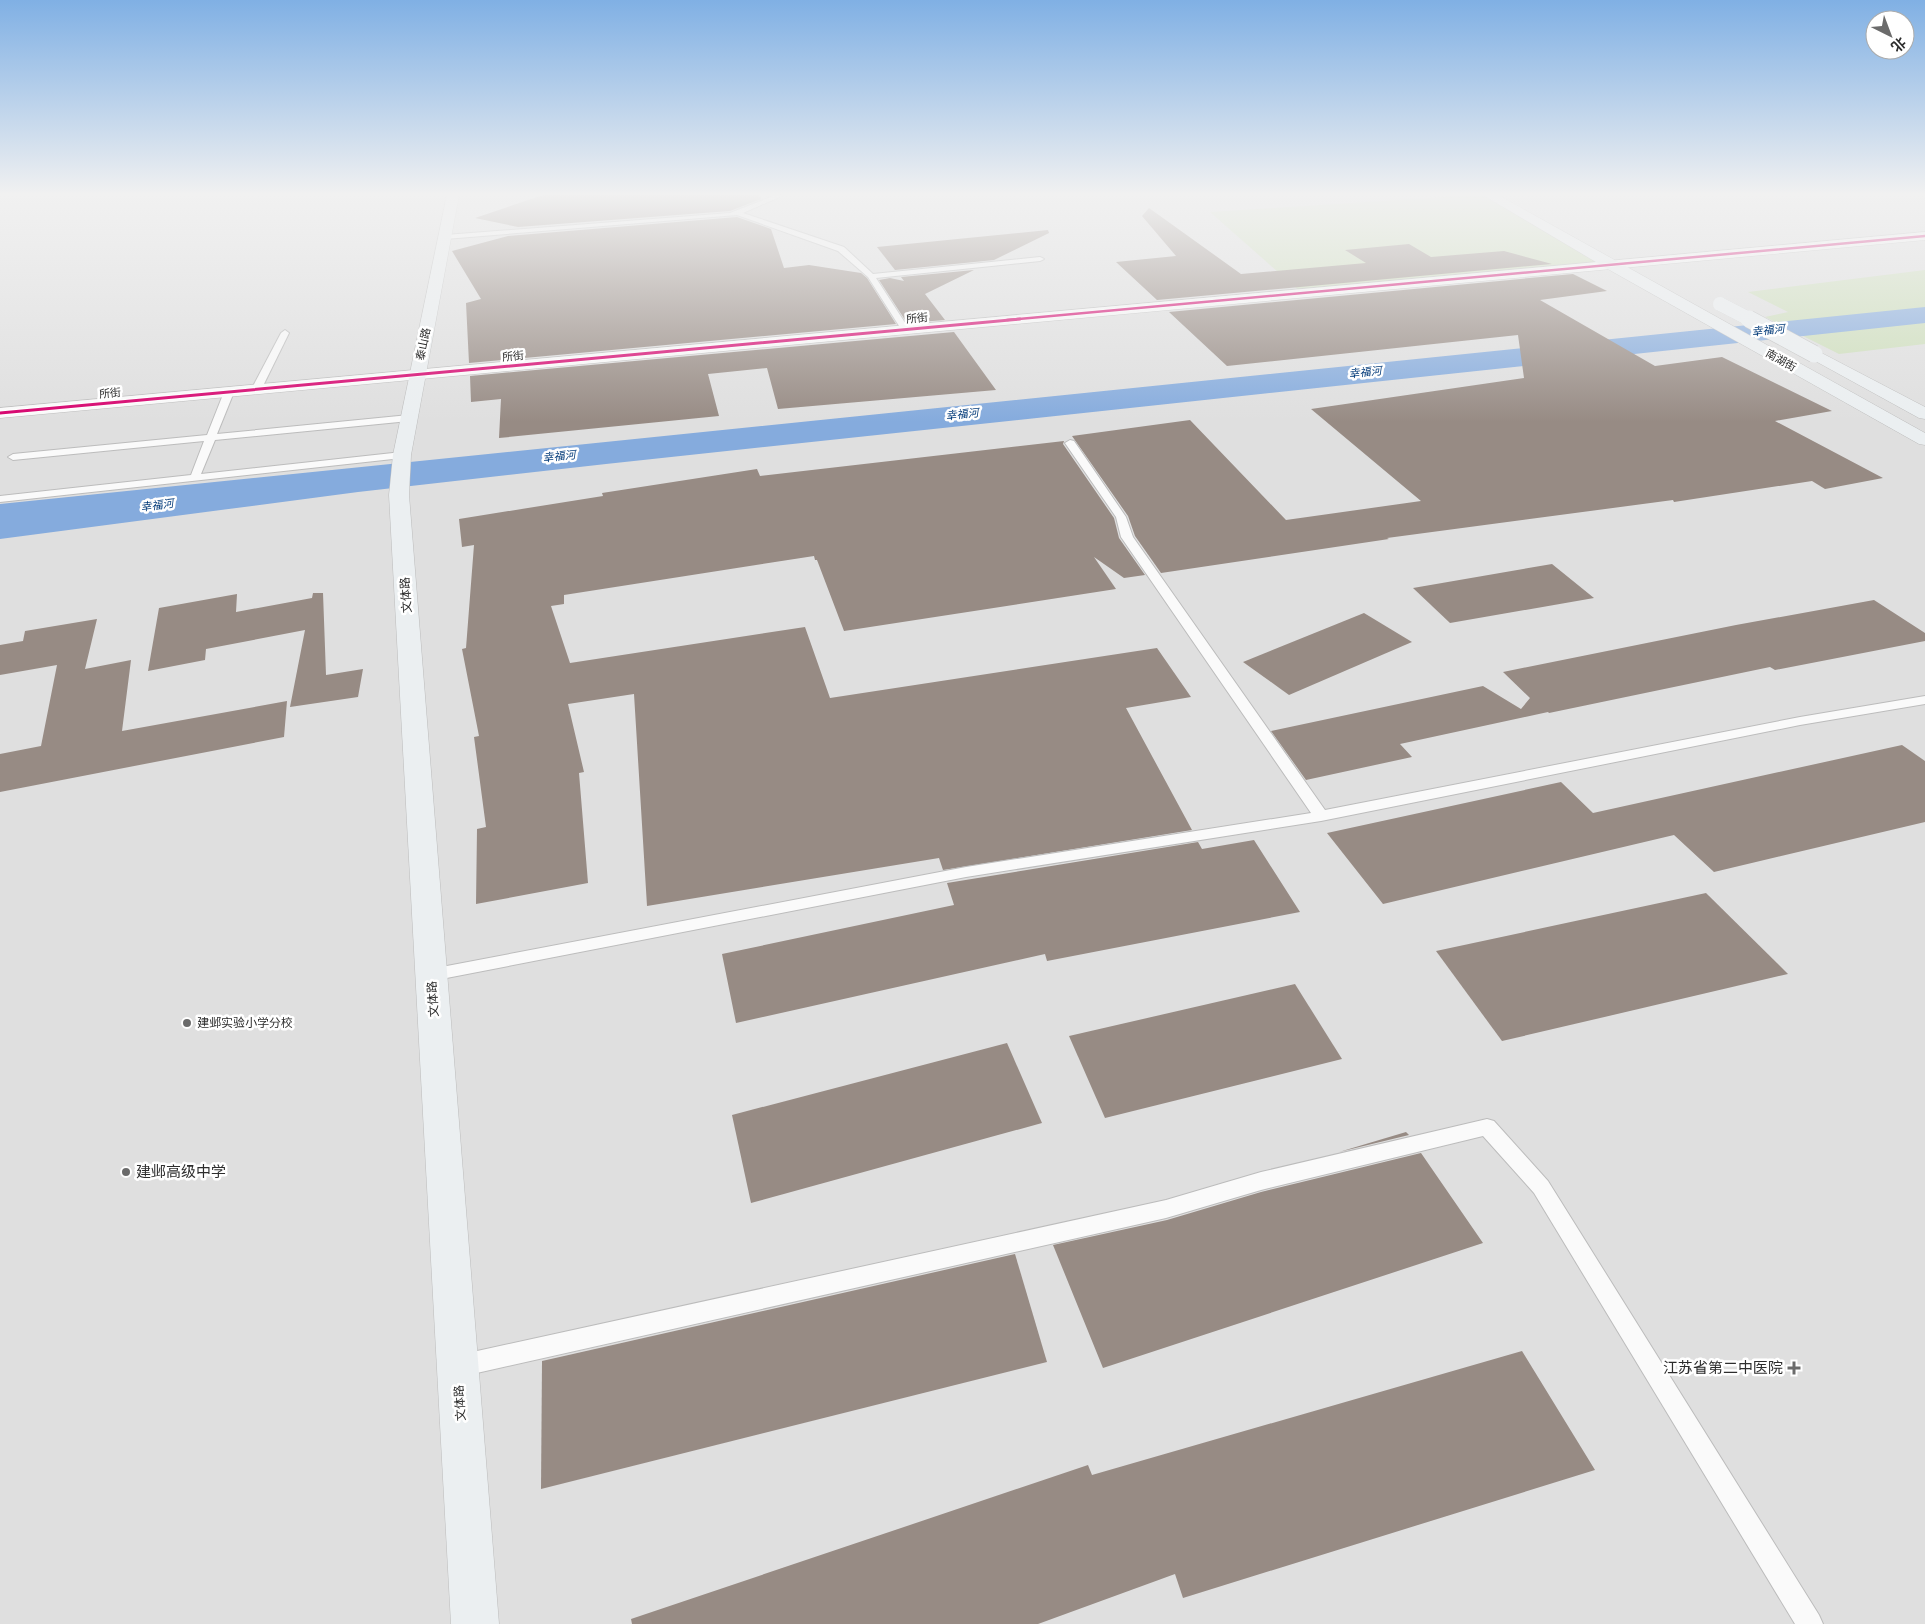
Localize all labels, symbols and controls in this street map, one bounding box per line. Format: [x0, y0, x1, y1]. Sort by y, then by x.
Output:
north arrow [1865, 10, 1915, 60]
text: 北 [1888, 34, 1909, 55]
street label: 所街 [906, 311, 929, 326]
water label: 幸福河 [1751, 322, 1787, 339]
street label: 泰山路 [414, 327, 433, 362]
street label: 南湖街 [1763, 347, 1798, 374]
street label: 所街 [502, 349, 525, 364]
water label: 幸福河 [1348, 364, 1384, 381]
street label: 所街 [99, 386, 122, 401]
water label: 幸福河 [945, 406, 981, 423]
water label: 幸福河 [542, 448, 578, 465]
water label: 幸福河 [140, 497, 176, 514]
street label: 文体路 [398, 577, 414, 613]
street label: 文体路 [425, 981, 441, 1017]
place label: 建邺实验小学分校 [197, 1016, 293, 1030]
marker: 建邺实验小学分校 [181, 1017, 193, 1029]
place label: 建邺高级中学 [136, 1163, 226, 1181]
marker: 建邺高级中学 [120, 1166, 132, 1178]
place label: 江苏省第二中医院 [1663, 1359, 1783, 1377]
marker: 江苏省第二中医院 [1787, 1361, 1801, 1375]
street label: 文体路 [452, 1385, 468, 1421]

